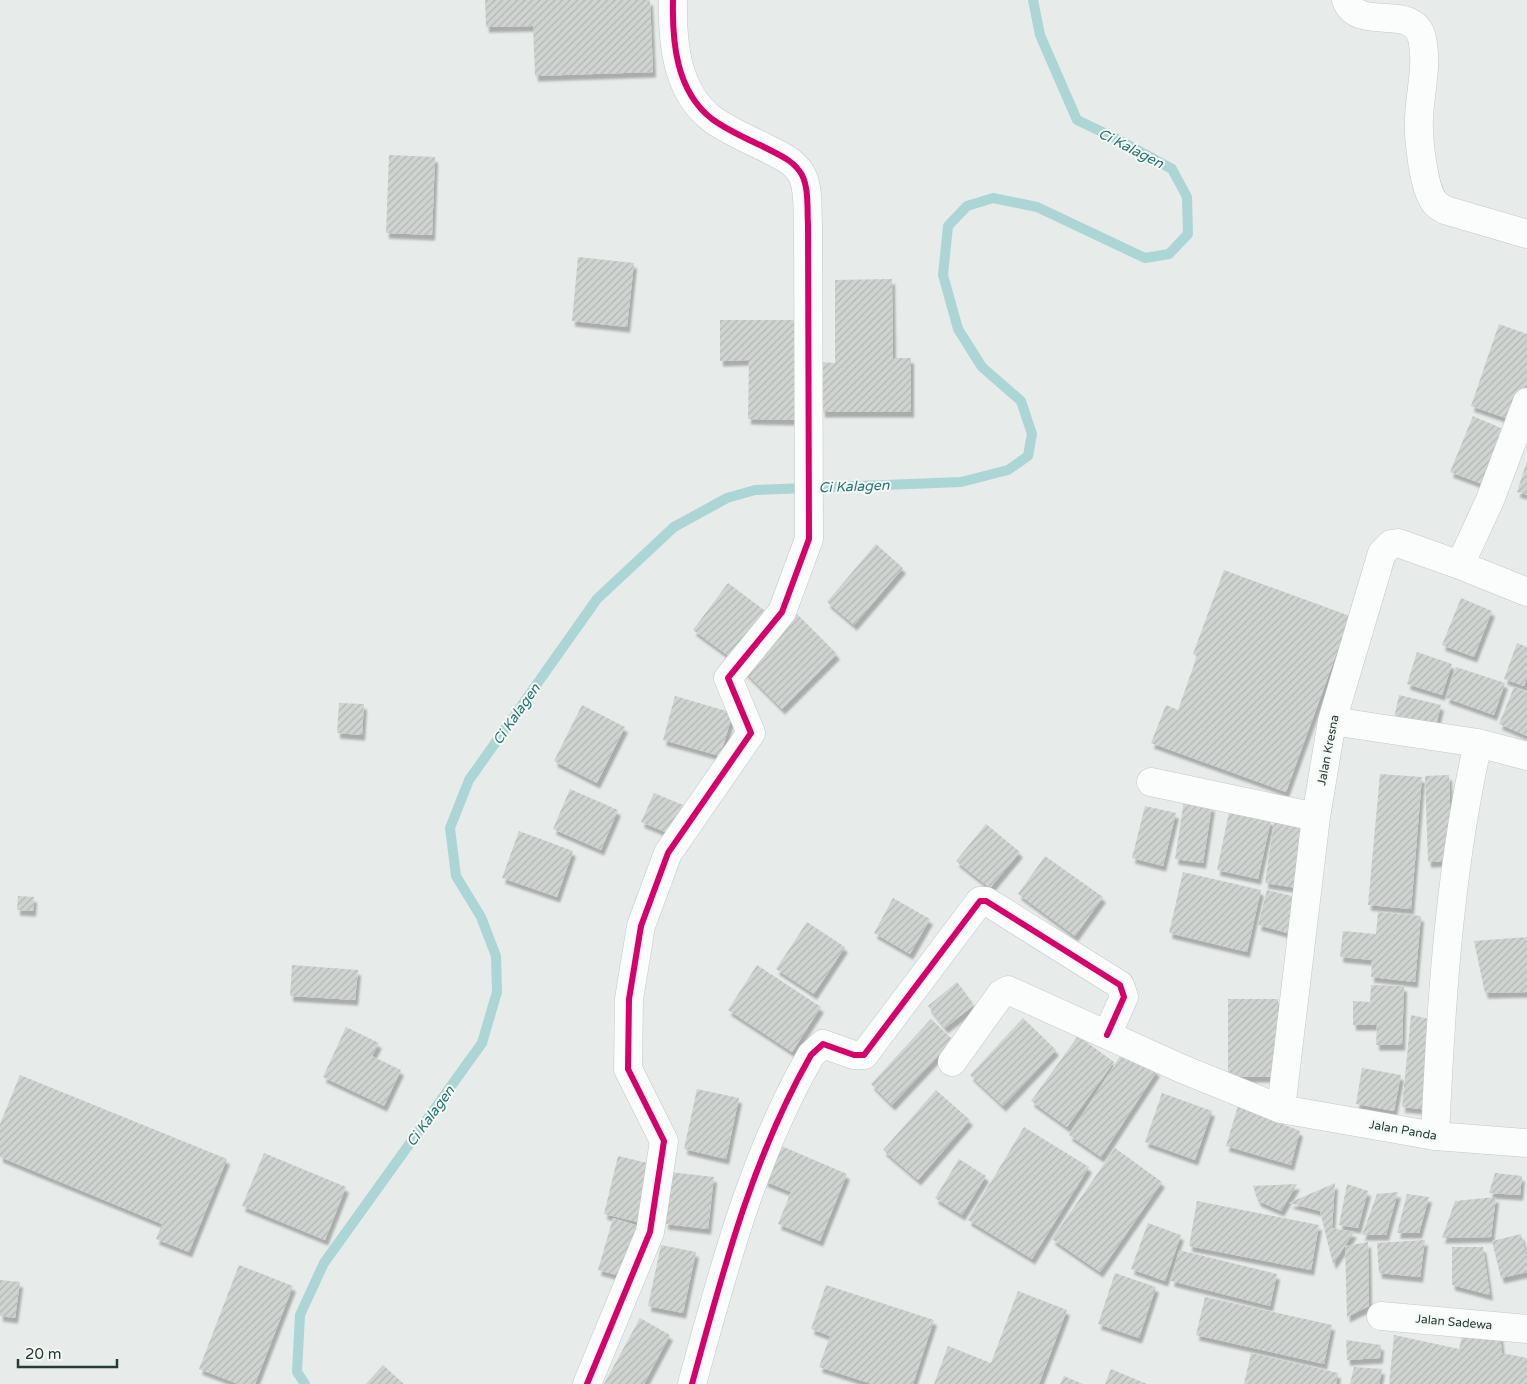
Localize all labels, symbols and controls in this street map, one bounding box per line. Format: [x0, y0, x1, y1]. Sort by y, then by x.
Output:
water label: Ci Kalagen [1095, 125, 1167, 172]
water label: Ci Kalagen [818, 477, 890, 496]
water label: Ci Kalagen [489, 680, 544, 748]
street label: Jalan Kresna [1314, 714, 1342, 786]
water label: Ci Kalagen [403, 1082, 458, 1150]
street label: Jalan Panda [1368, 1117, 1438, 1143]
street label: Jalan Sadewa [1415, 1312, 1493, 1332]
scale bar [18, 1336, 116, 1368]
text: 20 m [25, 1345, 62, 1363]

